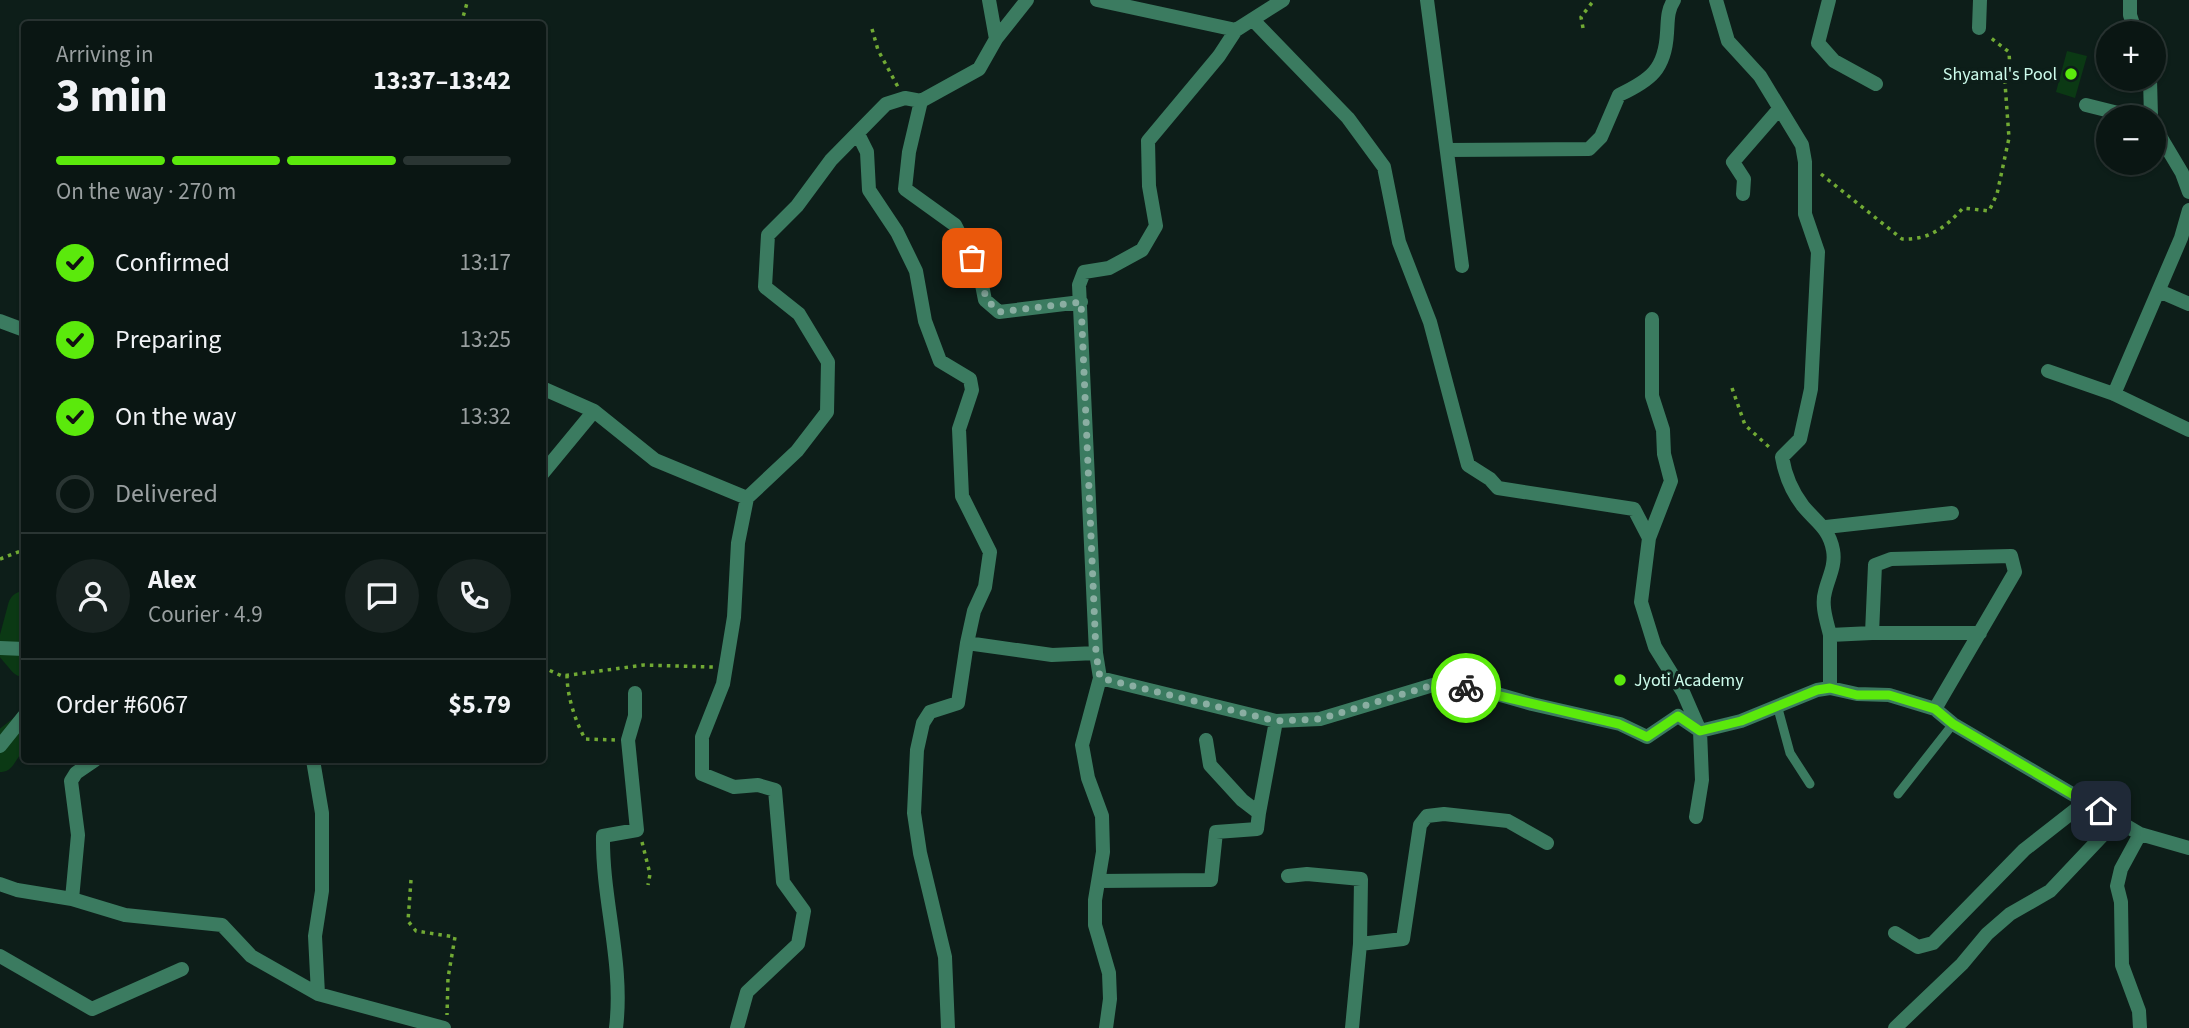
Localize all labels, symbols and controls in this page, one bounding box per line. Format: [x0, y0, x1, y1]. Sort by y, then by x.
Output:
map controls [2096, 21, 2166, 175]
button: + [2096, 21, 2166, 91]
text: Arriving in [56, 38, 154, 71]
text: 13:37–13:42 [373, 62, 511, 99]
place label: Shyamal's Pool [1943, 62, 2057, 87]
text: 3 min [56, 64, 168, 129]
marker: Shyamal's Pool [2063, 66, 2079, 82]
button: − [2096, 105, 2166, 175]
text: On the way · 270 m [56, 175, 236, 208]
pin [942, 228, 1002, 288]
icon: bag [953, 239, 991, 277]
icon: check [56, 244, 94, 282]
text: Confirmed [115, 244, 230, 281]
text: 13:17 [460, 246, 511, 279]
icon: check [56, 321, 94, 359]
text: Preparing [115, 321, 221, 358]
text: 13:25 [460, 323, 511, 356]
icon: check [56, 398, 94, 436]
text: On the way [115, 398, 236, 435]
text: 13:32 [460, 400, 511, 433]
text: Delivered [115, 475, 218, 512]
button: person [56, 559, 130, 633]
button: chat [345, 559, 419, 633]
button: phone [437, 559, 511, 633]
text: Alex [148, 561, 197, 598]
text: Courier · 4.9 [148, 598, 263, 631]
courier [1431, 653, 1501, 723]
place label: Jyoti Academy [1634, 668, 1744, 693]
icon: bike [1447, 669, 1485, 707]
marker: Jyoti Academy [1612, 672, 1628, 688]
text: Order #6067 [56, 686, 188, 723]
text: $5.79 [448, 686, 511, 723]
pin [2071, 781, 2131, 841]
icon: home [2082, 792, 2120, 830]

